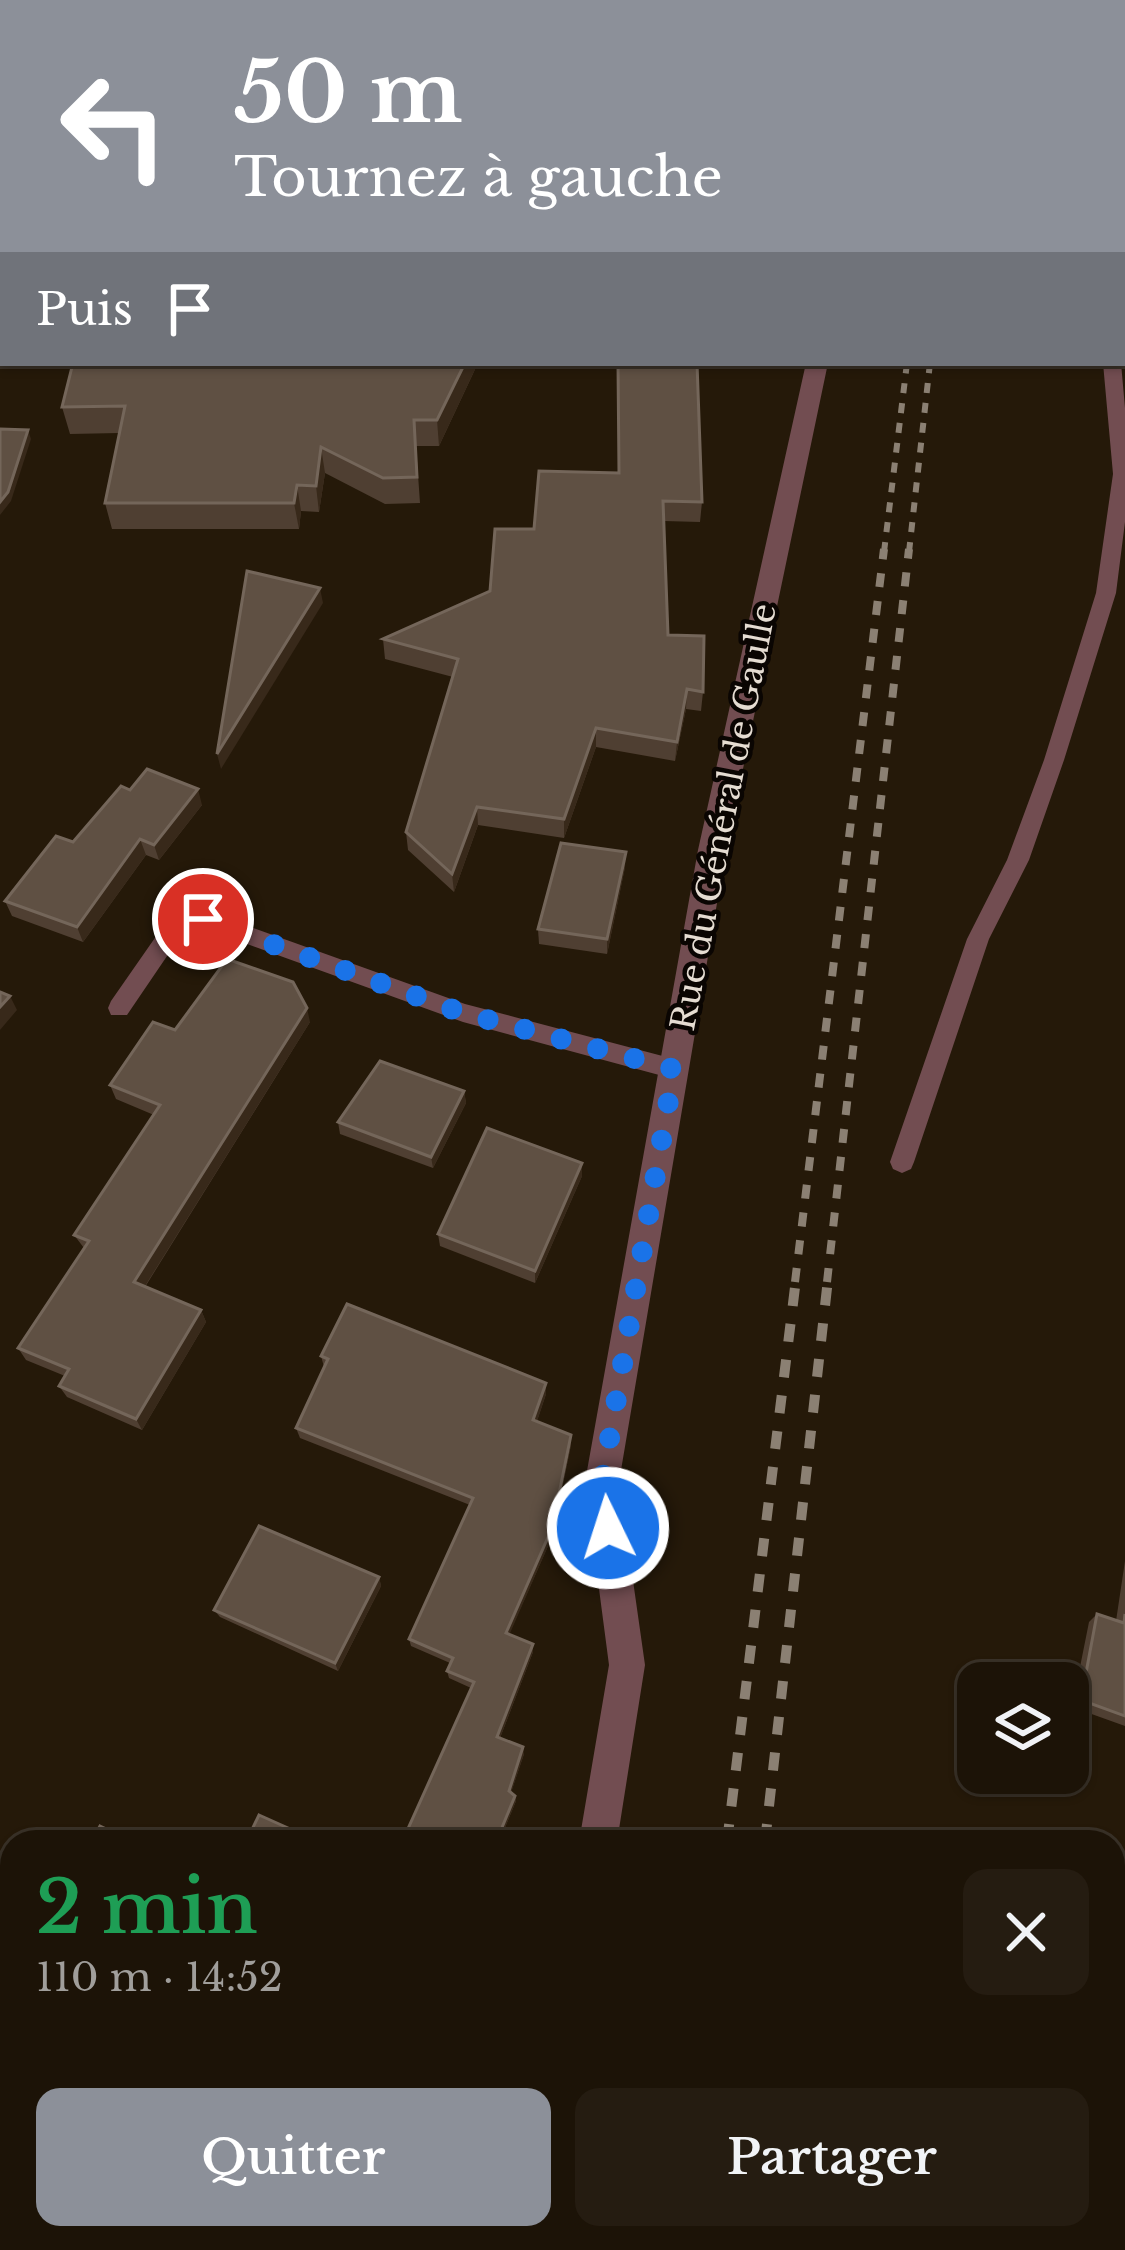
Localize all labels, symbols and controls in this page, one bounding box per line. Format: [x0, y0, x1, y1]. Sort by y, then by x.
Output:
text: 50 m [234, 41, 463, 145]
icon: left [36, 48, 192, 204]
text: Tournez à gauche [234, 144, 723, 211]
icon: arrive [157, 276, 223, 342]
text: Puis [36, 281, 133, 337]
street label: Rue du Général de Gaulle [662, 600, 785, 1034]
pin [152, 868, 254, 970]
icon: arrive [170, 886, 236, 952]
position arrow [545, 1465, 671, 1591]
map controls [957, 1662, 1089, 1794]
button: layers [957, 1662, 1089, 1794]
text: 2 min [36, 1863, 258, 1952]
button: close [963, 1869, 1089, 1995]
text: 110 m · 14:52 [36, 1953, 283, 2002]
button: Quitter [36, 2088, 551, 2226]
button: Partager [575, 2088, 1089, 2226]

